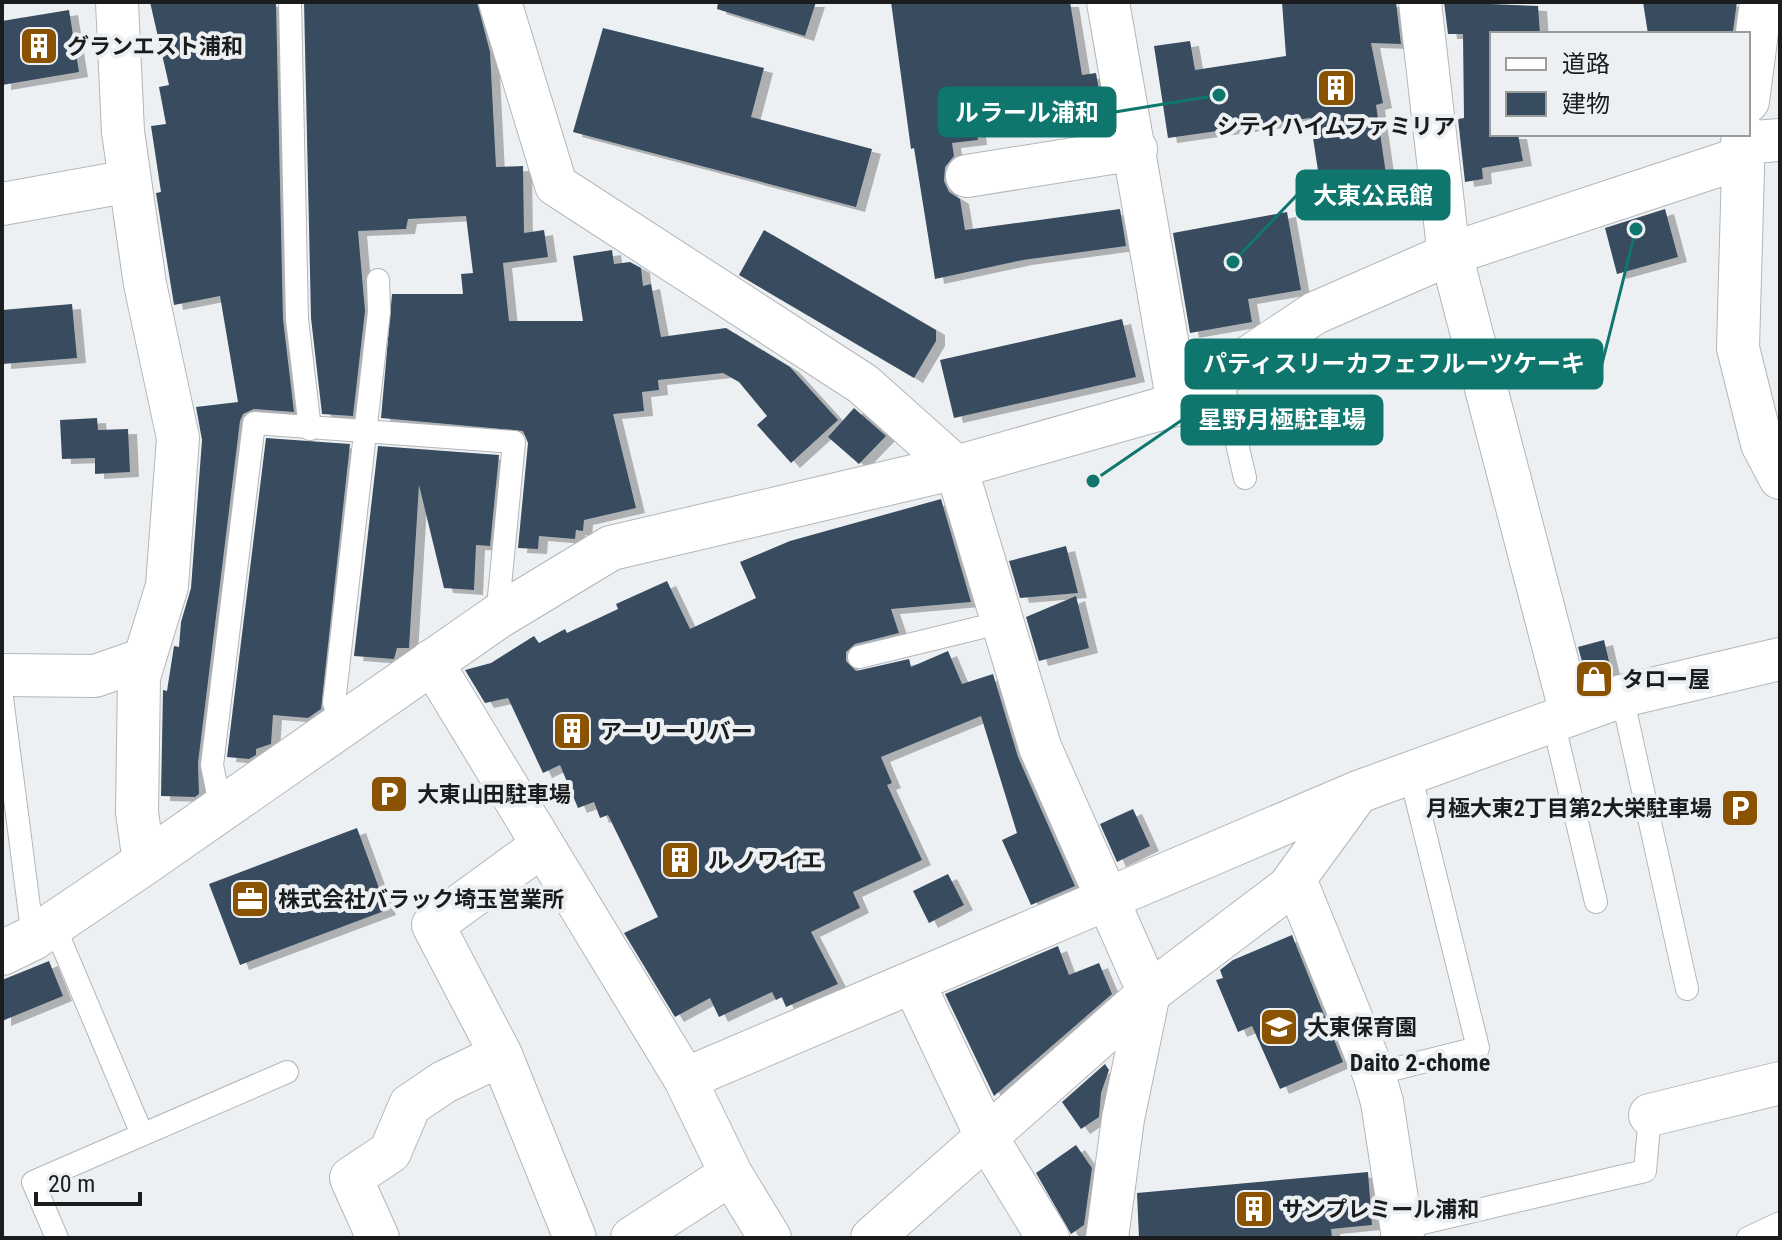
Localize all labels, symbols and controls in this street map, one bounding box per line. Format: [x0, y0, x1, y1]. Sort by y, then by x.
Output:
building icon: グランエスト浦和 [18, 25, 60, 67]
legend [1490, 32, 1750, 136]
place label: グランエスト浦和 [67, 34, 243, 59]
text: 道路 [1562, 50, 1610, 78]
building icon: シティハイムファミリア [1315, 67, 1357, 109]
callout: ルラール浦和 [939, 88, 1115, 136]
text: 建物 [1562, 90, 1610, 118]
text: ルラール浦和 [955, 99, 1099, 127]
place label: シティハイムファミリア [1217, 114, 1455, 139]
callout: 大東公民館 [1297, 171, 1449, 219]
text: 大東公民館 [1313, 182, 1433, 210]
callout: パティスリーカフェフルーツケーキ [1186, 340, 1602, 388]
text: パティスリーカフェフルーツケーキ [1203, 350, 1585, 378]
callout: 星野月極駐車場 [1182, 396, 1382, 444]
text: 星野月極駐車場 [1198, 406, 1366, 434]
shop icon: タロー屋 [1573, 658, 1615, 700]
place label: タロー屋 [1622, 667, 1710, 692]
building icon: アーリーリバー [551, 710, 593, 752]
place label: アーリーリバー [600, 719, 753, 744]
parking icon: 大東山田駐車場 [368, 773, 410, 815]
place label: 大東山田駐車場 [417, 782, 571, 807]
parking icon: 月極大東2丁目第2大栄駐車場 [1719, 787, 1761, 829]
place label: 月極大東2丁目第2大栄駐車場 [1426, 796, 1712, 821]
building icon: ル ノワイエ [659, 839, 701, 881]
place label: ル ノワイエ [708, 848, 823, 873]
office icon: 株式会社バラック埼玉営業所 [229, 878, 271, 920]
place label: 株式会社バラック埼玉営業所 [278, 887, 564, 912]
school or university icon: 大東保育園 [1258, 1006, 1300, 1048]
place label: 大東保育園 [1307, 1015, 1417, 1040]
district label: Daito 2-chome [1350, 1049, 1490, 1077]
scale bar [36, 1156, 140, 1206]
text: 20 m [48, 1170, 95, 1198]
building icon: サンプレミール浦和 [1233, 1188, 1275, 1230]
place label: サンプレミール浦和 [1282, 1197, 1479, 1222]

